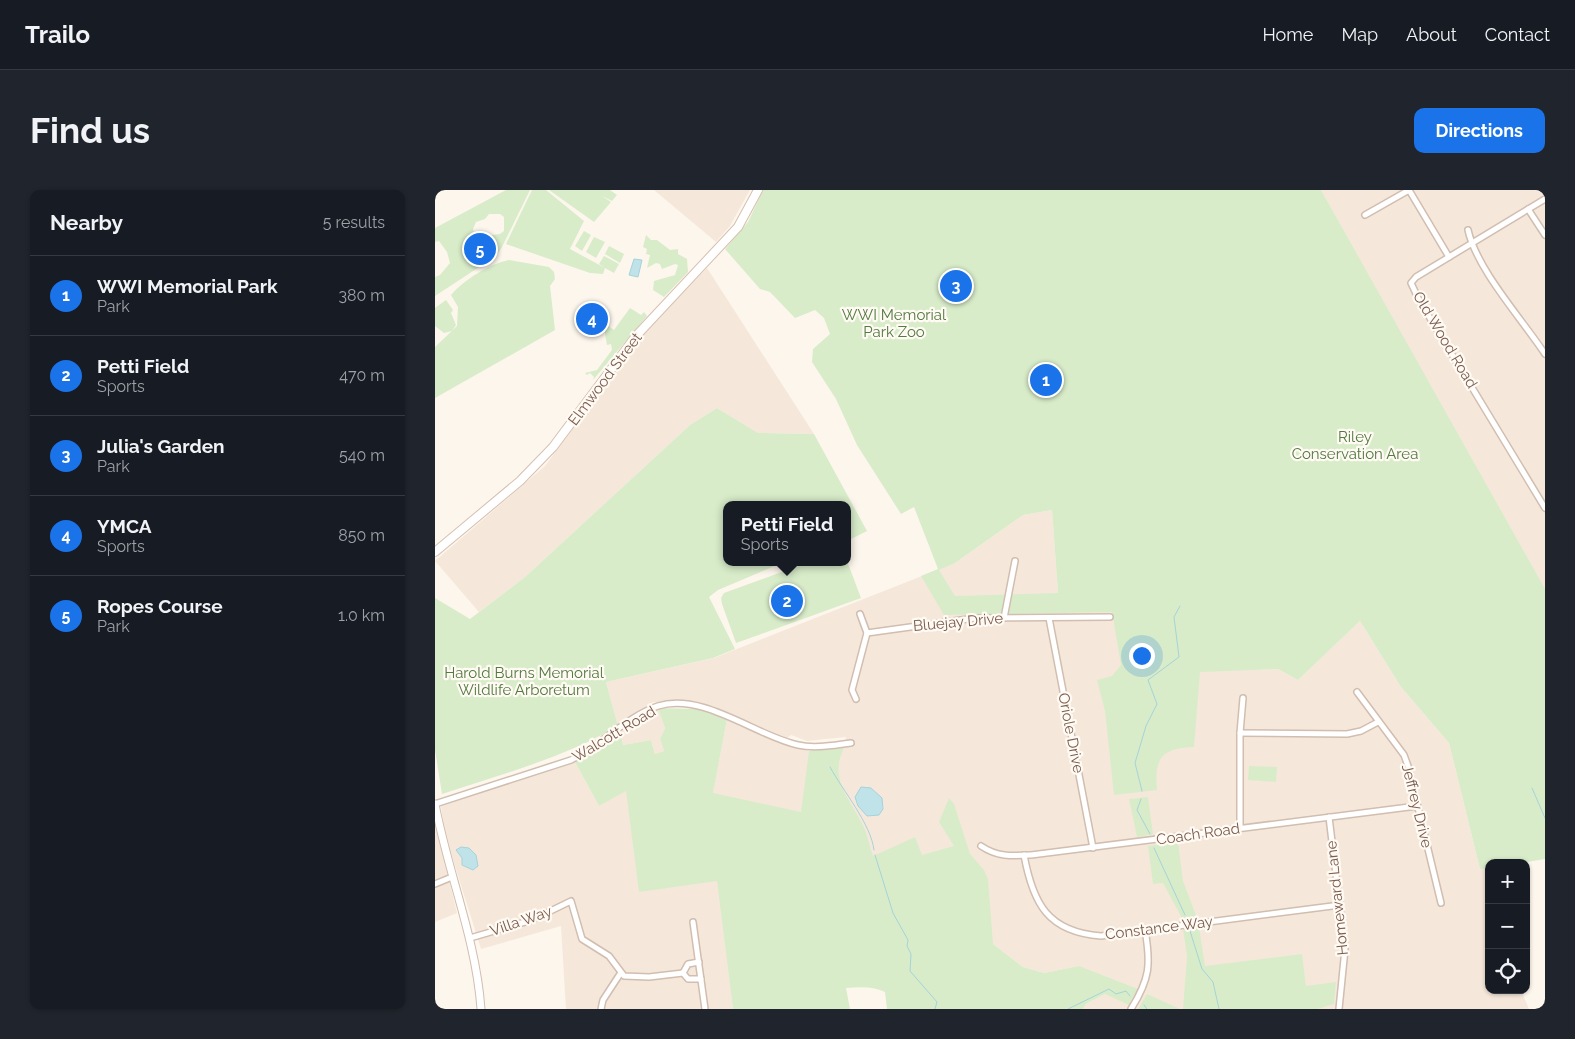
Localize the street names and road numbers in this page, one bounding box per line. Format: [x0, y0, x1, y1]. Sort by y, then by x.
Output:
street label: Old Wood Road [1409, 288, 1481, 392]
street label: Elmwood Street [564, 329, 646, 429]
street label: Bluejay Drive [912, 609, 1004, 635]
street label: Oriole Drive [1054, 691, 1088, 775]
street label: Walcott Road [569, 702, 659, 766]
street label: Jeffrey Drive [1398, 762, 1436, 850]
street label: Coach Road [1155, 819, 1241, 849]
street label: Homeward Lane [1322, 840, 1352, 956]
street label: Villa Way [488, 902, 554, 940]
street label: Constance Way [1104, 912, 1214, 944]

